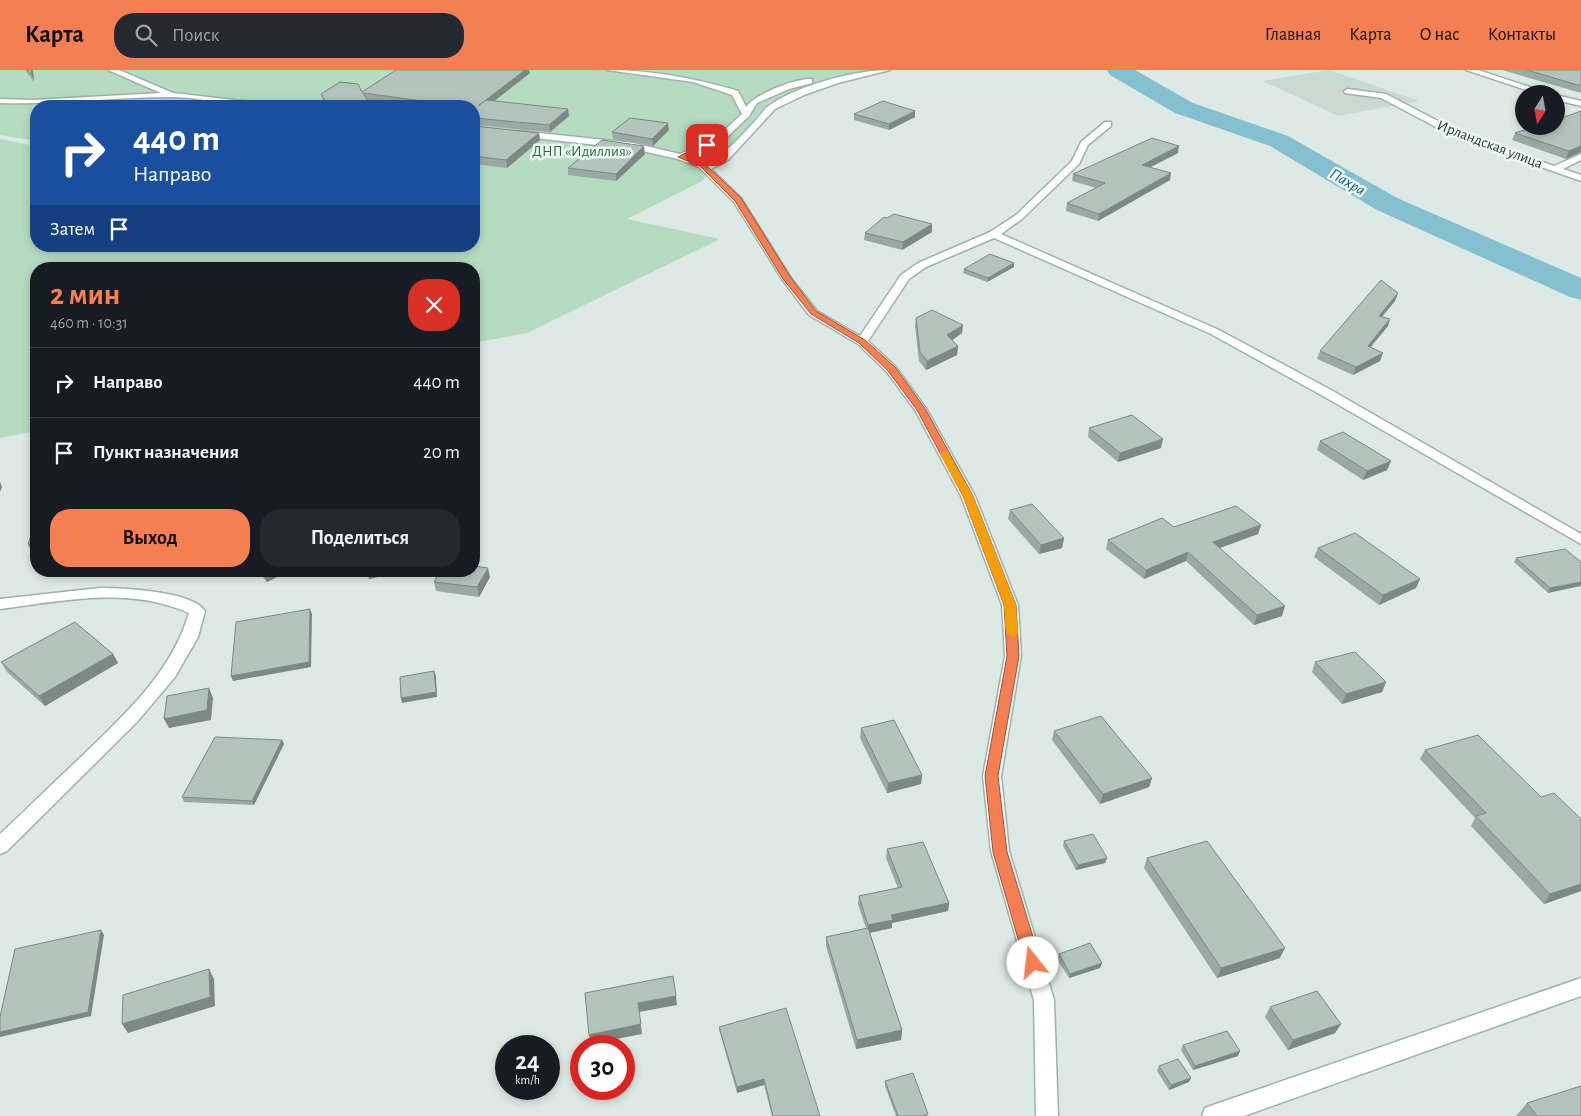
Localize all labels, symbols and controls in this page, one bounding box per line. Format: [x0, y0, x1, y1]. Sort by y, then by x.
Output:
search box [114, 13, 464, 58]
icon: search [132, 21, 160, 49]
text: Карта [25, 23, 84, 47]
text: Поиск [172, 26, 219, 45]
text: Главная [1265, 26, 1321, 44]
text: Карта [1349, 26, 1391, 44]
text: О нас [1419, 26, 1460, 44]
text: Контакты [1488, 26, 1556, 44]
north arrow [1515, 85, 1565, 135]
map controls [1515, 85, 1565, 135]
street label: Ирландская улица [1435, 117, 1545, 172]
icon: right [50, 120, 115, 185]
text: 440 m [133, 122, 220, 157]
pin [686, 124, 728, 166]
icon: arrive [693, 131, 721, 159]
park label: ДНП «Идиллия» [532, 144, 632, 159]
text: Направо [133, 163, 211, 185]
water label: Пахра [1327, 165, 1368, 199]
icon: arrive [105, 215, 133, 243]
text: Затем [50, 220, 95, 239]
button: close [408, 279, 460, 331]
text: 2 мин [50, 280, 120, 310]
text: 460 m · 10:31 [50, 315, 128, 331]
icon: right [50, 369, 78, 397]
text: Направо [93, 373, 163, 392]
text: 440 m [413, 373, 460, 392]
icon: arrive [50, 439, 78, 467]
text: Пункт назначения [93, 443, 239, 462]
text: 20 m [423, 443, 460, 462]
button: Выход [50, 509, 250, 567]
button: Поделиться [260, 509, 460, 567]
position arrow [1006, 936, 1058, 988]
speed limit sign: 30 [570, 1035, 635, 1100]
text: 24 [515, 1049, 540, 1074]
text: km/h [515, 1074, 540, 1086]

